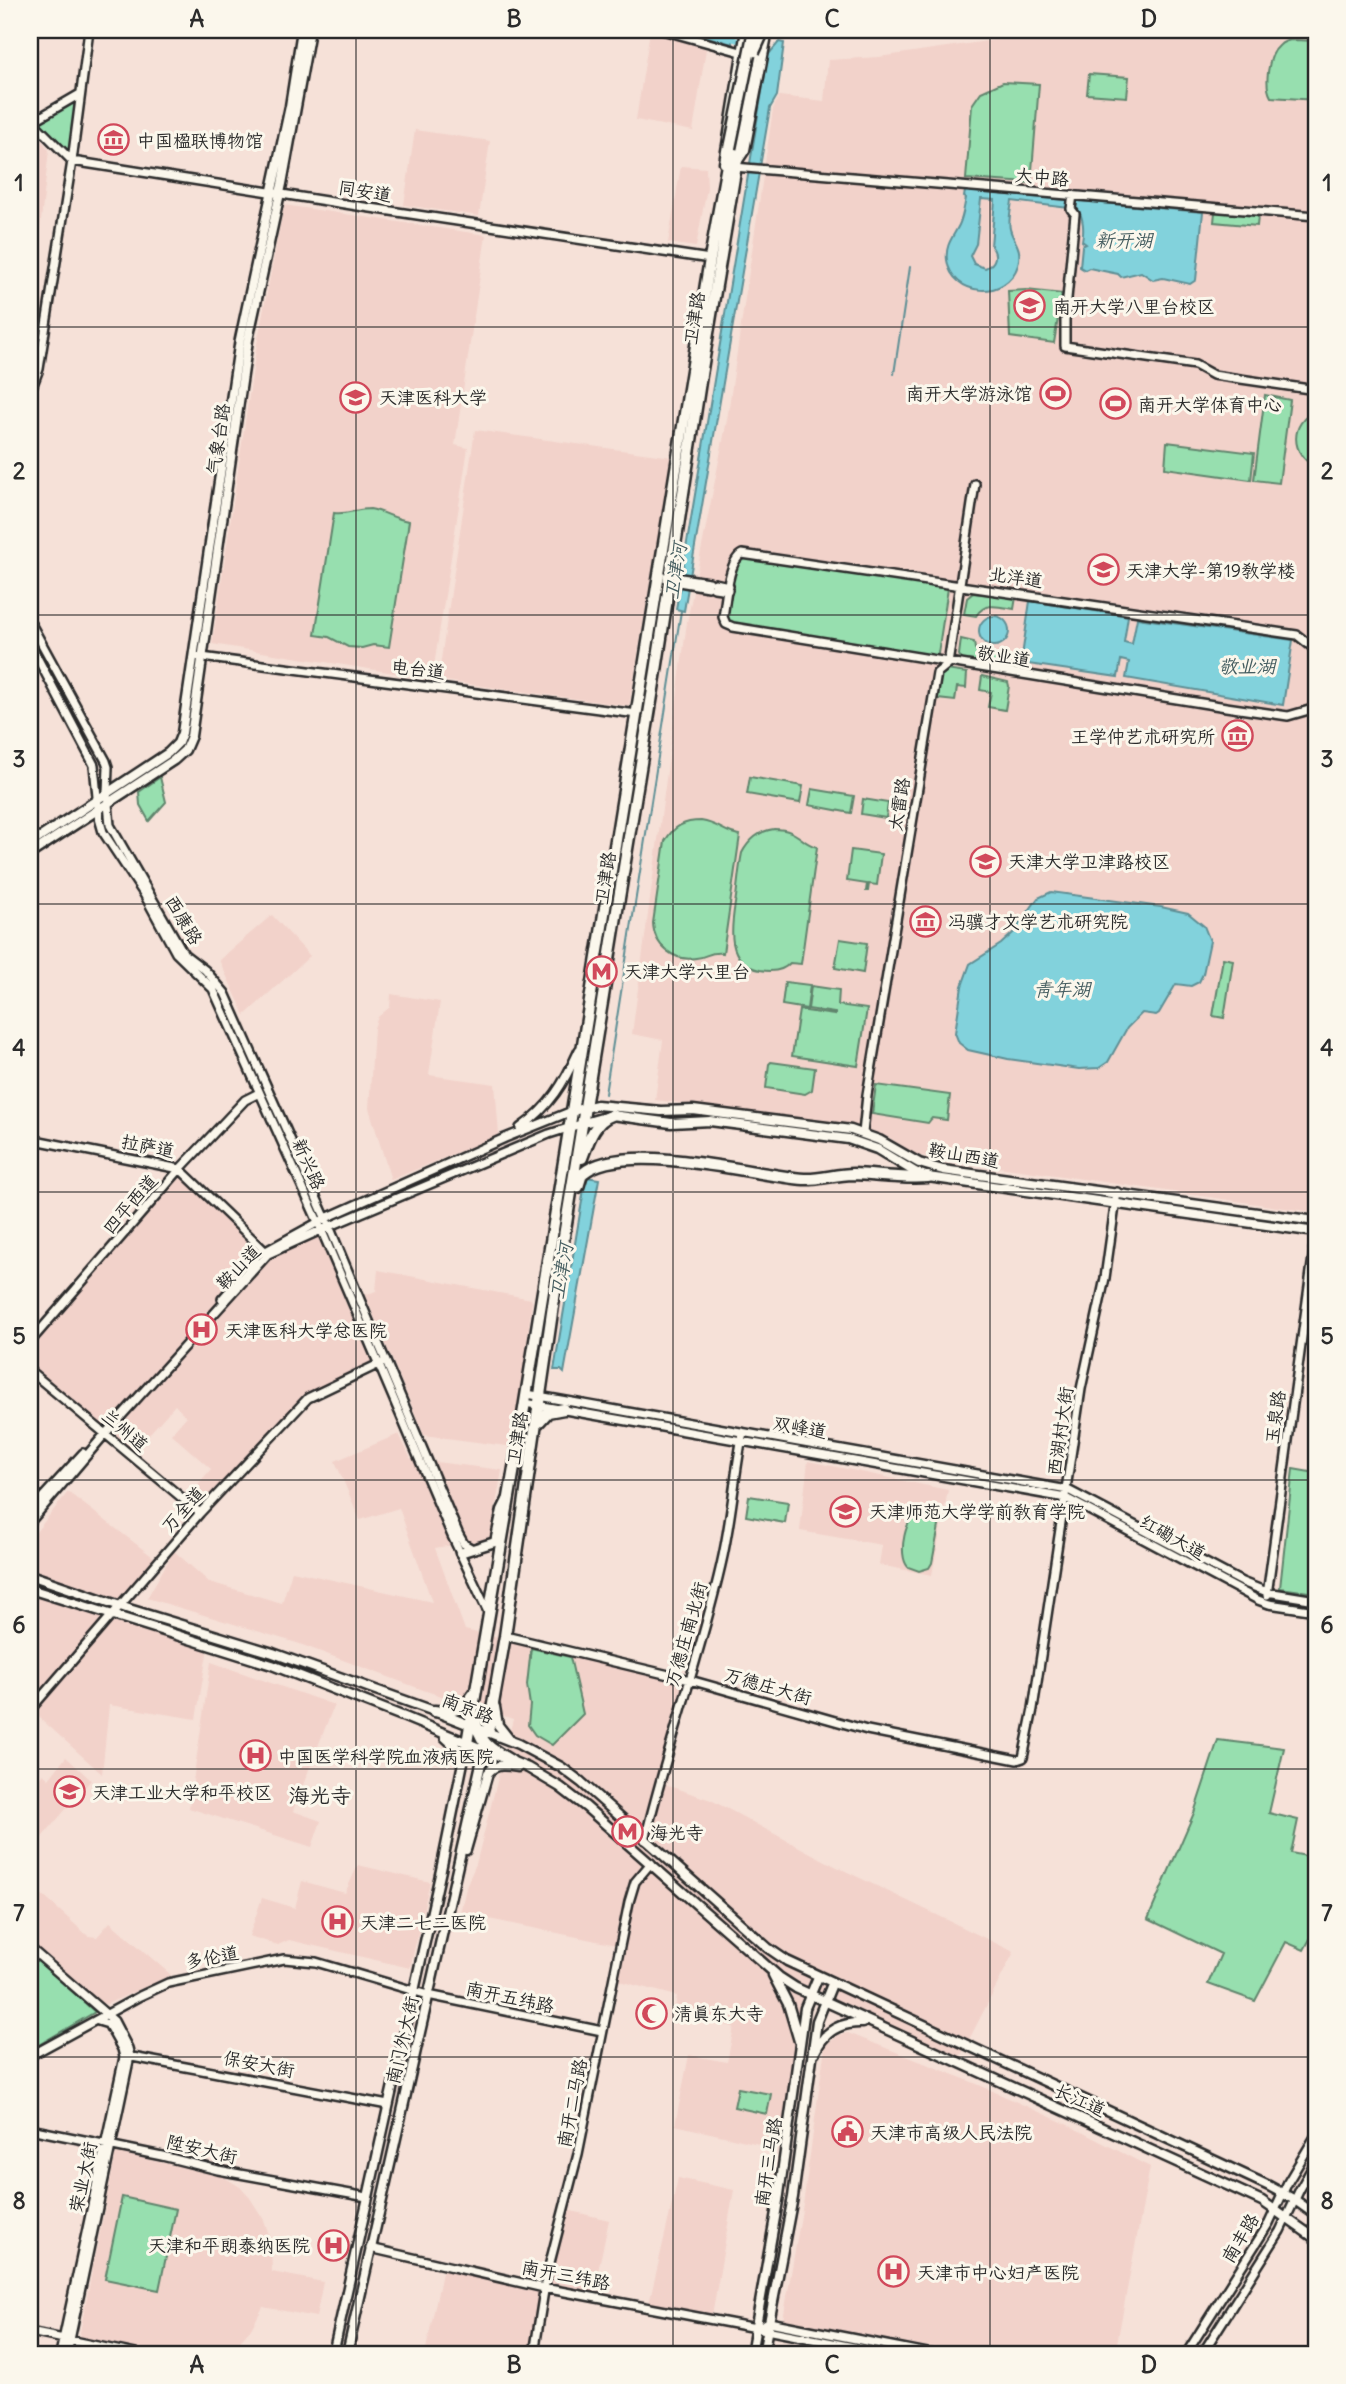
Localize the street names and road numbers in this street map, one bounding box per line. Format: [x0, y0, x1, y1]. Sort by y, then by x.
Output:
street label: 大中路 [1014, 163, 1070, 191]
street label: 同安道 [337, 175, 393, 207]
street label: 卫津路 [678, 290, 710, 346]
street label: 气象台路 [202, 402, 234, 476]
street label: 北洋道 [988, 562, 1044, 592]
street label: 敬业道 [976, 640, 1032, 672]
street label: 电台道 [390, 654, 446, 684]
street label: 太雷路 [883, 776, 915, 832]
street label: 卫津路 [589, 850, 621, 906]
street label: 西康路 [160, 891, 208, 949]
street label: 拉萨道 [119, 1130, 177, 1162]
street label: 新兴路 [288, 1135, 330, 1193]
street label: 鞍山西道 [927, 1137, 1001, 1173]
street label: 四平西道 [98, 1169, 162, 1239]
street label: 鞍山道 [211, 1240, 265, 1294]
street label: 西湖村大街 [1042, 1385, 1078, 1477]
street label: 玉泉路 [1260, 1389, 1290, 1445]
street label: 兰州道 [97, 1404, 153, 1456]
street label: 卫津路 [501, 1410, 533, 1466]
street label: 双峰道 [771, 1411, 829, 1443]
street label: 万全道 [156, 1481, 210, 1537]
street label: 红磡大道 [1136, 1509, 1210, 1565]
street label: 万德庄南北街 [660, 1579, 712, 1689]
street label: 万德庄大街 [722, 1663, 814, 1709]
street label: 南京路 [439, 1688, 497, 1728]
street label: 多伦道 [183, 1941, 241, 1973]
street label: 南开五纬路 [464, 1976, 556, 2018]
street label: 南门外大街 [381, 1994, 423, 2086]
street label: 保安大街 [221, 2046, 297, 2082]
street label: 南开二马路 [552, 2057, 592, 2149]
street label: 长江道 [1051, 2079, 1109, 2121]
street label: 南开三马路 [750, 2116, 786, 2208]
street label: 陞安大街 [164, 2130, 240, 2168]
street label: 荣业大街 [64, 2139, 102, 2215]
street label: 南丰路 [1216, 2209, 1264, 2267]
street label: 南开三纬路 [520, 2255, 612, 2295]

